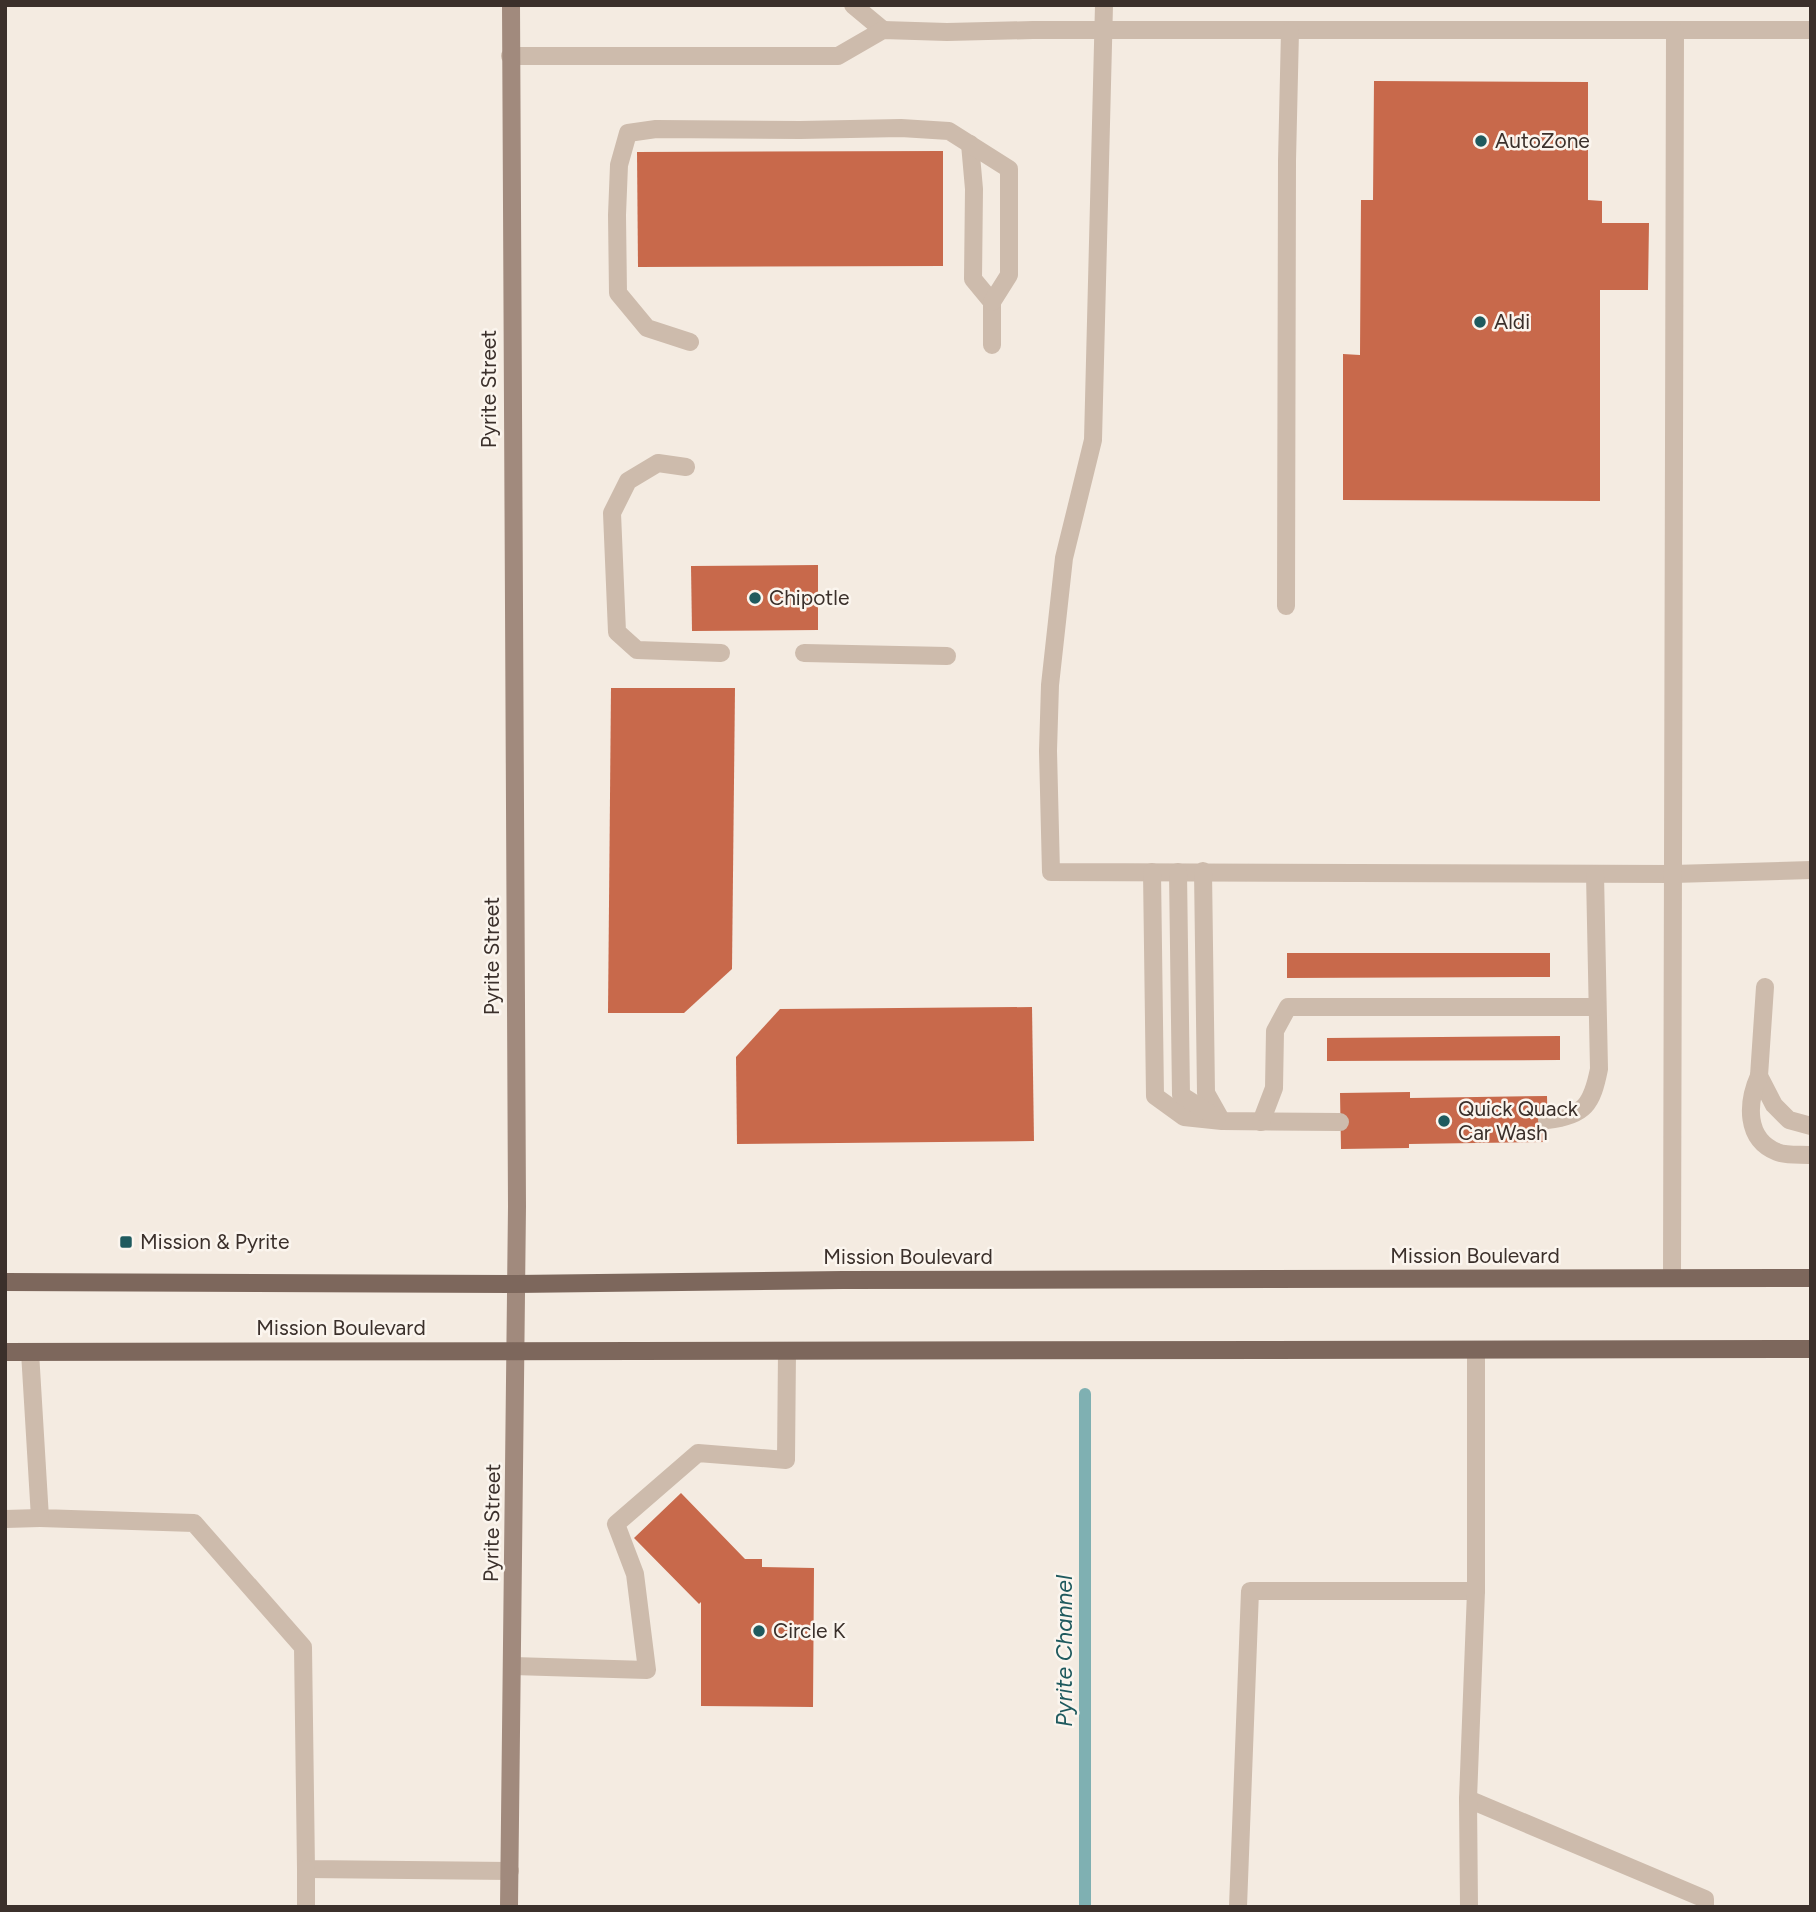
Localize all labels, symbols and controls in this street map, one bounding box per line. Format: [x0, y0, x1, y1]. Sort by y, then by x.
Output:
place label: AutoZone [1495, 128, 1590, 153]
marker: AutoZone [1473, 133, 1489, 149]
place label: Aldi [1494, 309, 1530, 334]
marker: Aldi [1472, 314, 1488, 330]
street label: Pyrite Street [476, 330, 501, 448]
place label: Chipotle [769, 585, 849, 610]
marker: Chipotle [747, 590, 763, 606]
street label: Pyrite Street [479, 897, 504, 1015]
place label: Quick Quack Car Wash [1458, 1096, 1579, 1145]
marker: Quick Quack Car Wash [1436, 1113, 1452, 1129]
place label: Mission & Pyrite [140, 1229, 289, 1254]
marker: Mission & Pyrite [118, 1234, 134, 1250]
street label: Mission Boulevard [1390, 1243, 1560, 1268]
street label: Mission Boulevard [823, 1244, 993, 1269]
street label: Mission Boulevard [256, 1315, 426, 1340]
street label: Pyrite Street [478, 1463, 505, 1582]
water label: Pyrite Channel [1050, 1574, 1078, 1727]
place label: Circle K [773, 1618, 846, 1643]
marker: Circle K [751, 1623, 767, 1639]

